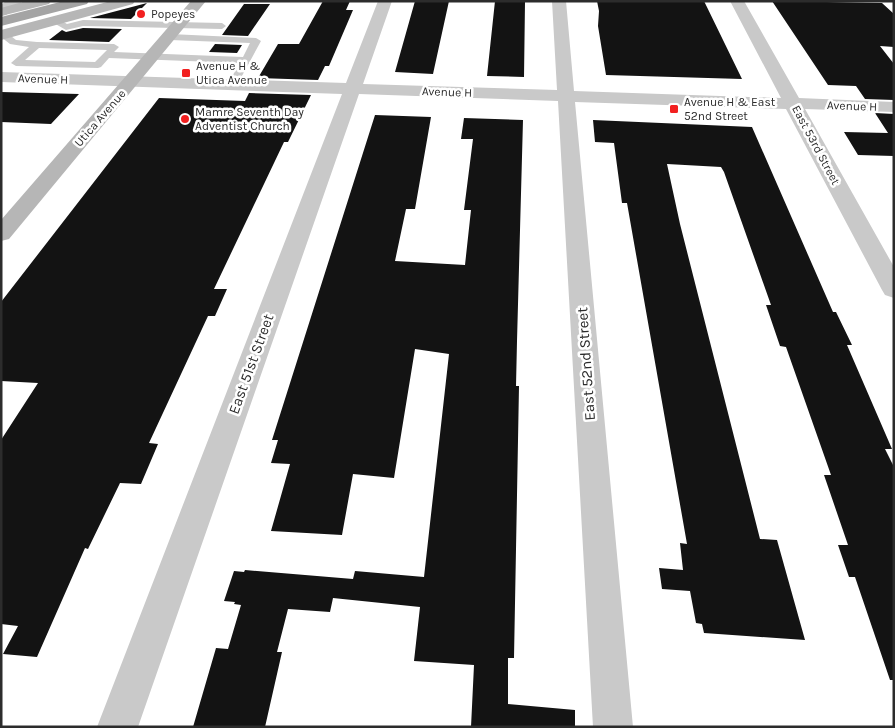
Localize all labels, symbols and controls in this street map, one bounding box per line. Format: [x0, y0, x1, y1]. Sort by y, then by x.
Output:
place label: Popeyes [151, 7, 195, 21]
marker: Popeyes [135, 8, 147, 20]
place label: Avenue H & Utica Avenue [196, 59, 267, 87]
marker: Avenue H & Utica Avenue [180, 67, 192, 79]
street label: Avenue H [18, 71, 68, 87]
street label: Avenue H [422, 84, 472, 100]
street label: Utica Avenue [71, 87, 129, 149]
place label: Avenue H & East 52nd Street [684, 95, 776, 123]
street label: Avenue H [827, 98, 877, 114]
marker: Avenue H & East 52nd Street [668, 103, 680, 115]
street label: East 53rd Street [789, 103, 843, 188]
place label: Mamre Seventh Day Adventist Church [195, 105, 304, 133]
marker: Mamre Seventh Day Adventist Church [179, 113, 191, 125]
street label: East 52nd Street [573, 306, 599, 421]
street label: East 51st Street [225, 311, 278, 417]

